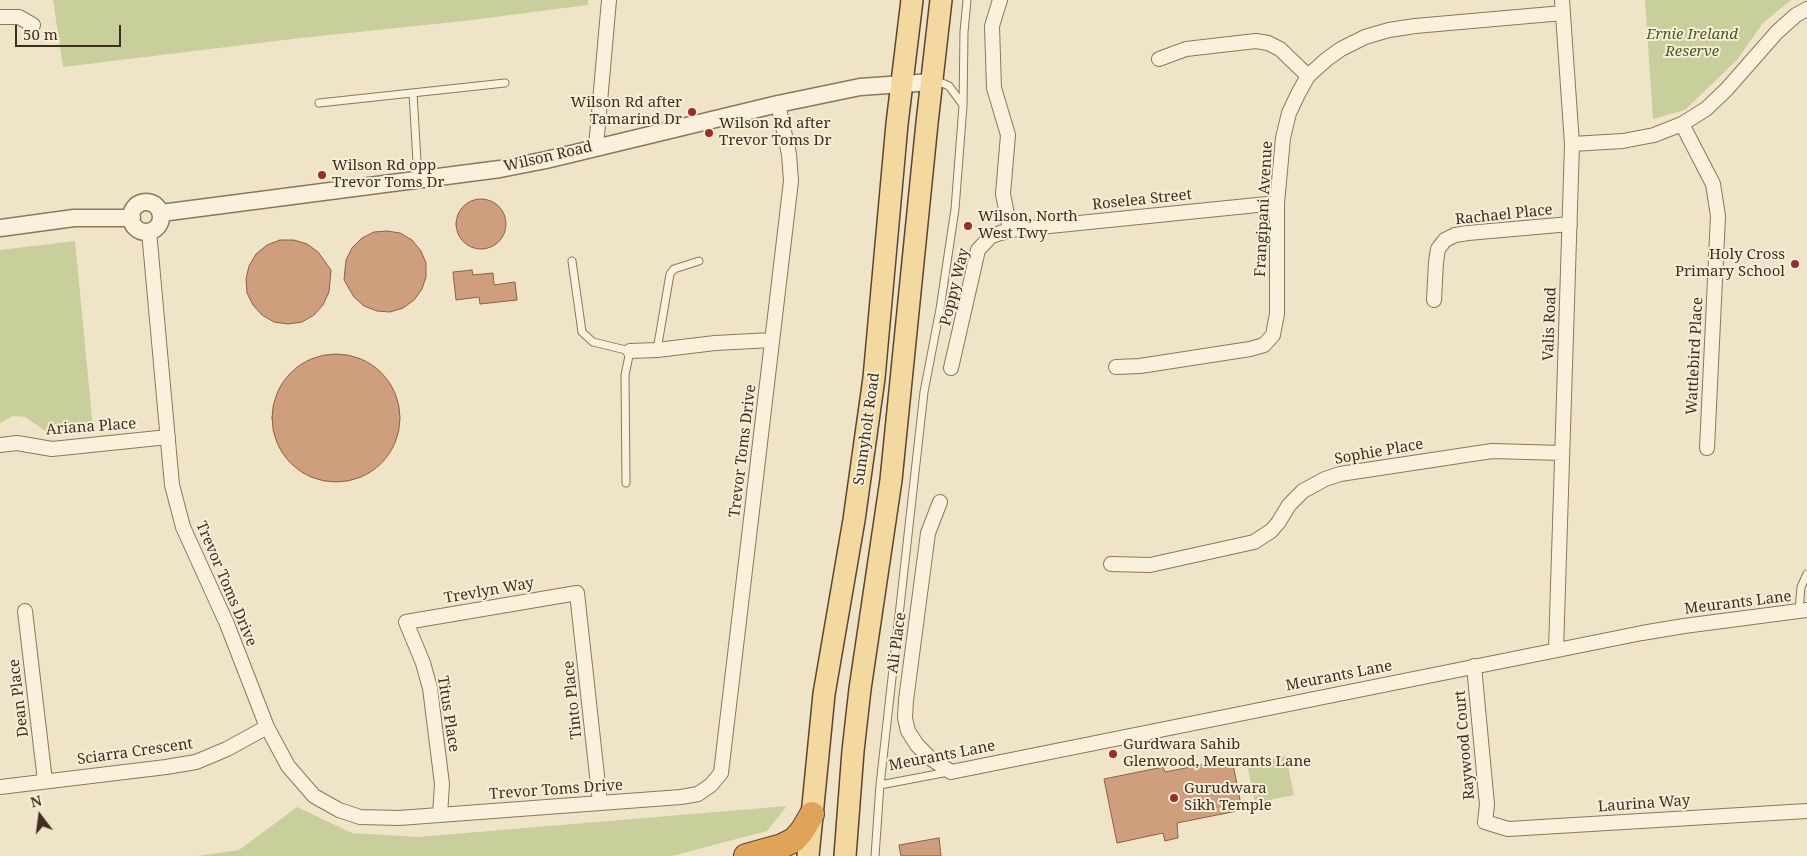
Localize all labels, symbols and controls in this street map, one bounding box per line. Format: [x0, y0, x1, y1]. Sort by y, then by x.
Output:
scale bar [18, 15, 124, 47]
text: 50 m [23, 24, 58, 44]
park label: Ernie Ireland Reserve [1646, 26, 1738, 61]
place label: Wilson Rd after Tamarind Dr [571, 94, 682, 129]
marker: Wilson Rd after Tamarind Dr [686, 106, 698, 118]
place label: Wilson Rd after Trevor Toms Dr [719, 115, 831, 150]
marker: Wilson Rd after Trevor Toms Dr [703, 127, 715, 139]
street label: Wilson Road [502, 138, 594, 176]
street label: Frangipani Avenue [1251, 140, 1277, 278]
place label: Wilson Rd opp Trevor Toms Dr [332, 157, 444, 192]
marker: Wilson Rd opp Trevor Toms Dr [316, 169, 328, 181]
street label: Roselea Street [1091, 186, 1193, 214]
street label: Rachael Place [1454, 201, 1554, 229]
place label: Wilson, North West Twy [978, 208, 1078, 243]
marker: Wilson, North West Twy [962, 220, 974, 232]
street label: Poppy Way [937, 246, 973, 328]
place label: Holy Cross Primary School [1675, 246, 1785, 281]
marker: Holy Cross Primary School [1789, 258, 1801, 270]
street label: Valis Road [1540, 287, 1560, 361]
street label: Wattlebird Place [1683, 297, 1707, 415]
street label: Sunnyholt Road [850, 372, 884, 486]
street label: Trevor Toms Drive [726, 383, 760, 519]
street label: Ariana Place [45, 415, 137, 439]
street label: Sophie Place [1333, 435, 1425, 469]
street label: Trevor Toms Drive [192, 519, 260, 649]
street label: Trevlyn Way [443, 574, 535, 608]
street label: Meurants Lane [1683, 587, 1793, 619]
street label: Ali Place [884, 611, 910, 675]
street label: Meurants Lane [1284, 657, 1394, 695]
street label: Dean Place [5, 658, 33, 738]
street label: Tinto Place [560, 660, 586, 740]
street label: Titus Place [433, 675, 463, 753]
street label: Raywood Court [1451, 690, 1479, 800]
street label: Sciarra Crescent [76, 735, 194, 769]
place label: Gurdwara Sahib Glenwood, Meurants Lane [1123, 736, 1311, 771]
street label: Meurants Lane [887, 737, 997, 775]
marker: Gurdwara Sahib Glenwood, Meurants Lane [1107, 748, 1119, 760]
street label: Trevor Toms Drive [489, 776, 623, 804]
place label: Gurudwara Sikh Temple [1184, 780, 1272, 815]
text: N [28, 790, 44, 812]
north arrow [15, 791, 65, 841]
marker: Gurudwara Sikh Temple [1168, 792, 1180, 804]
street label: Laurina Way [1597, 792, 1691, 816]

